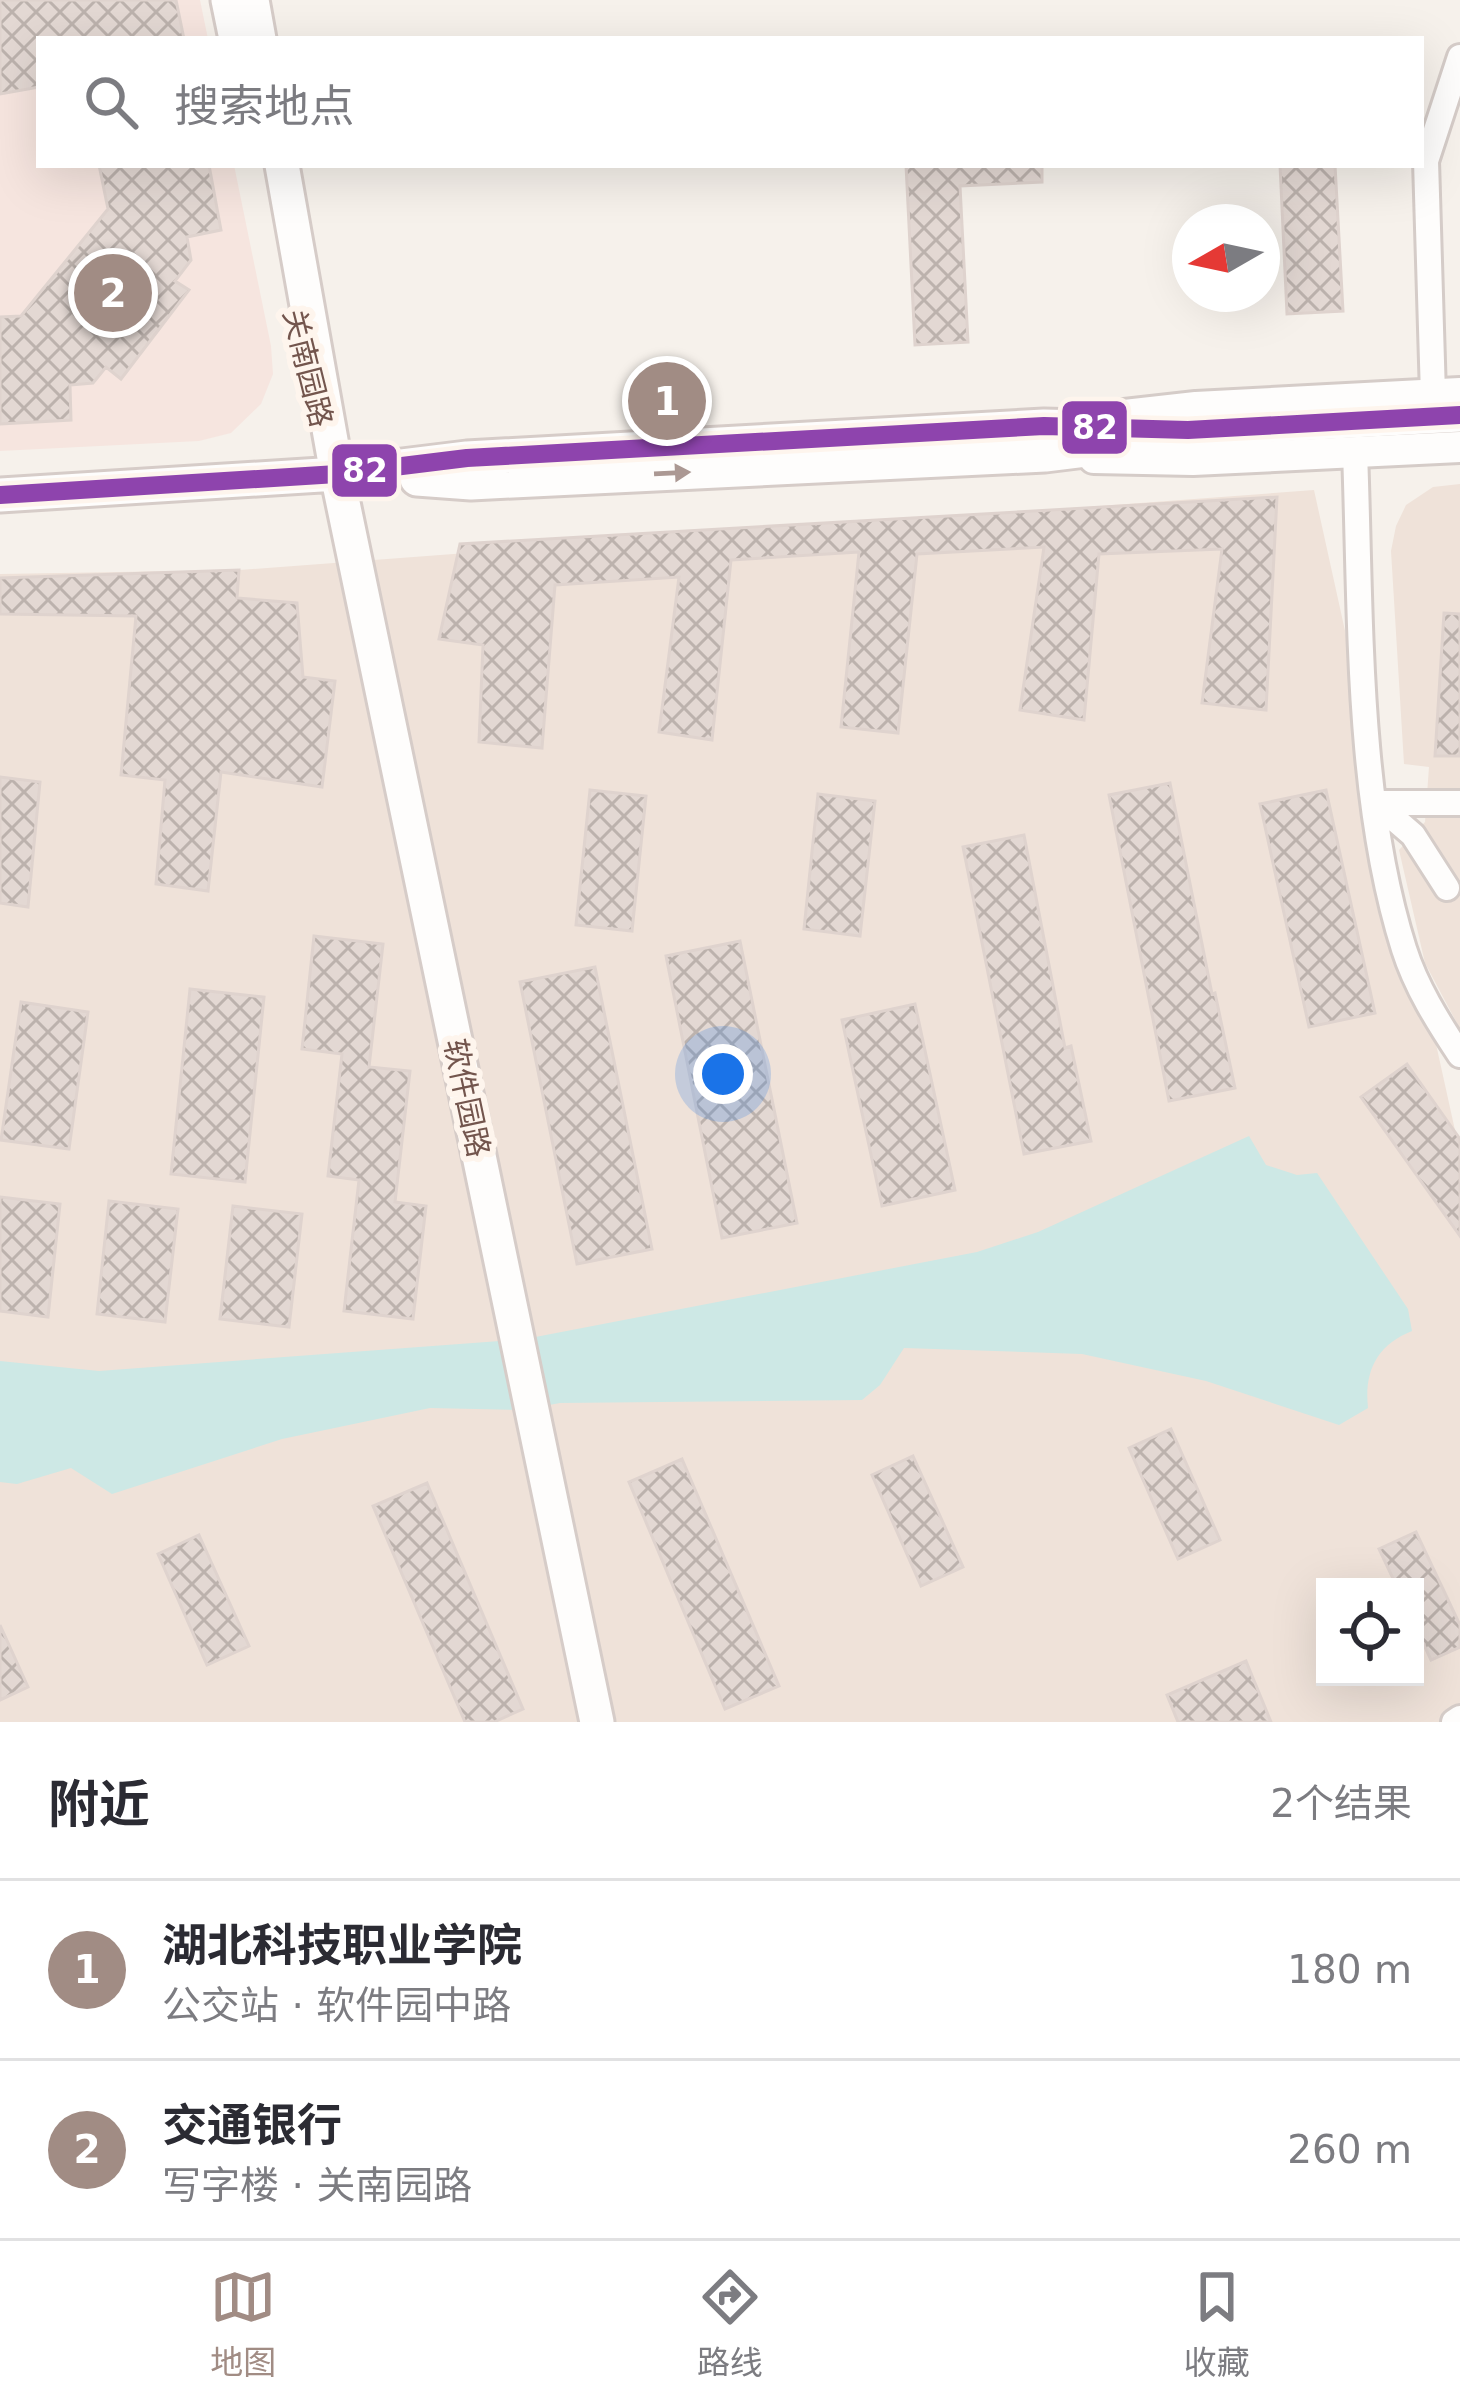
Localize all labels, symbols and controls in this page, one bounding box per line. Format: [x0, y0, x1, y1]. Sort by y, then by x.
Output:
search box [36, 36, 1424, 168]
icon: search [78, 69, 144, 135]
text: 搜索地点 [174, 80, 354, 133]
north arrow [1172, 204, 1280, 312]
pin: 2 [74, 248, 152, 338]
street label: 关南园路 [277, 306, 339, 430]
pin: 1 [628, 356, 706, 446]
line badge: 82 [1060, 399, 1129, 456]
text: 82 [1072, 408, 1118, 447]
line badge: 82 [330, 442, 399, 499]
text: 82 [342, 451, 388, 490]
one-way arrow [654, 463, 692, 482]
street label: 软件园路 [437, 1036, 497, 1160]
your location [693, 1044, 753, 1104]
map controls [1316, 1578, 1424, 1686]
button: locate [1316, 1578, 1424, 1686]
text: 附近 [48, 1775, 150, 1834]
text: 2个结果 [1270, 1781, 1412, 1826]
text: 湖北科技职业学院 [162, 1919, 522, 1972]
text: 1 [73, 1947, 101, 1992]
text: 180 m [1287, 1947, 1412, 1992]
text: 公交站 · 软件园中路 [162, 1983, 511, 2028]
text: 交通银行 [162, 2099, 342, 2152]
text: 2 [73, 2127, 101, 2172]
text: 260 m [1287, 2127, 1412, 2172]
text: 写字楼 · 关南园路 [162, 2163, 472, 2208]
tab: 地图 [210, 2264, 276, 2384]
tab: 路线 [697, 2264, 763, 2384]
tab: 收藏 [1184, 2264, 1250, 2384]

